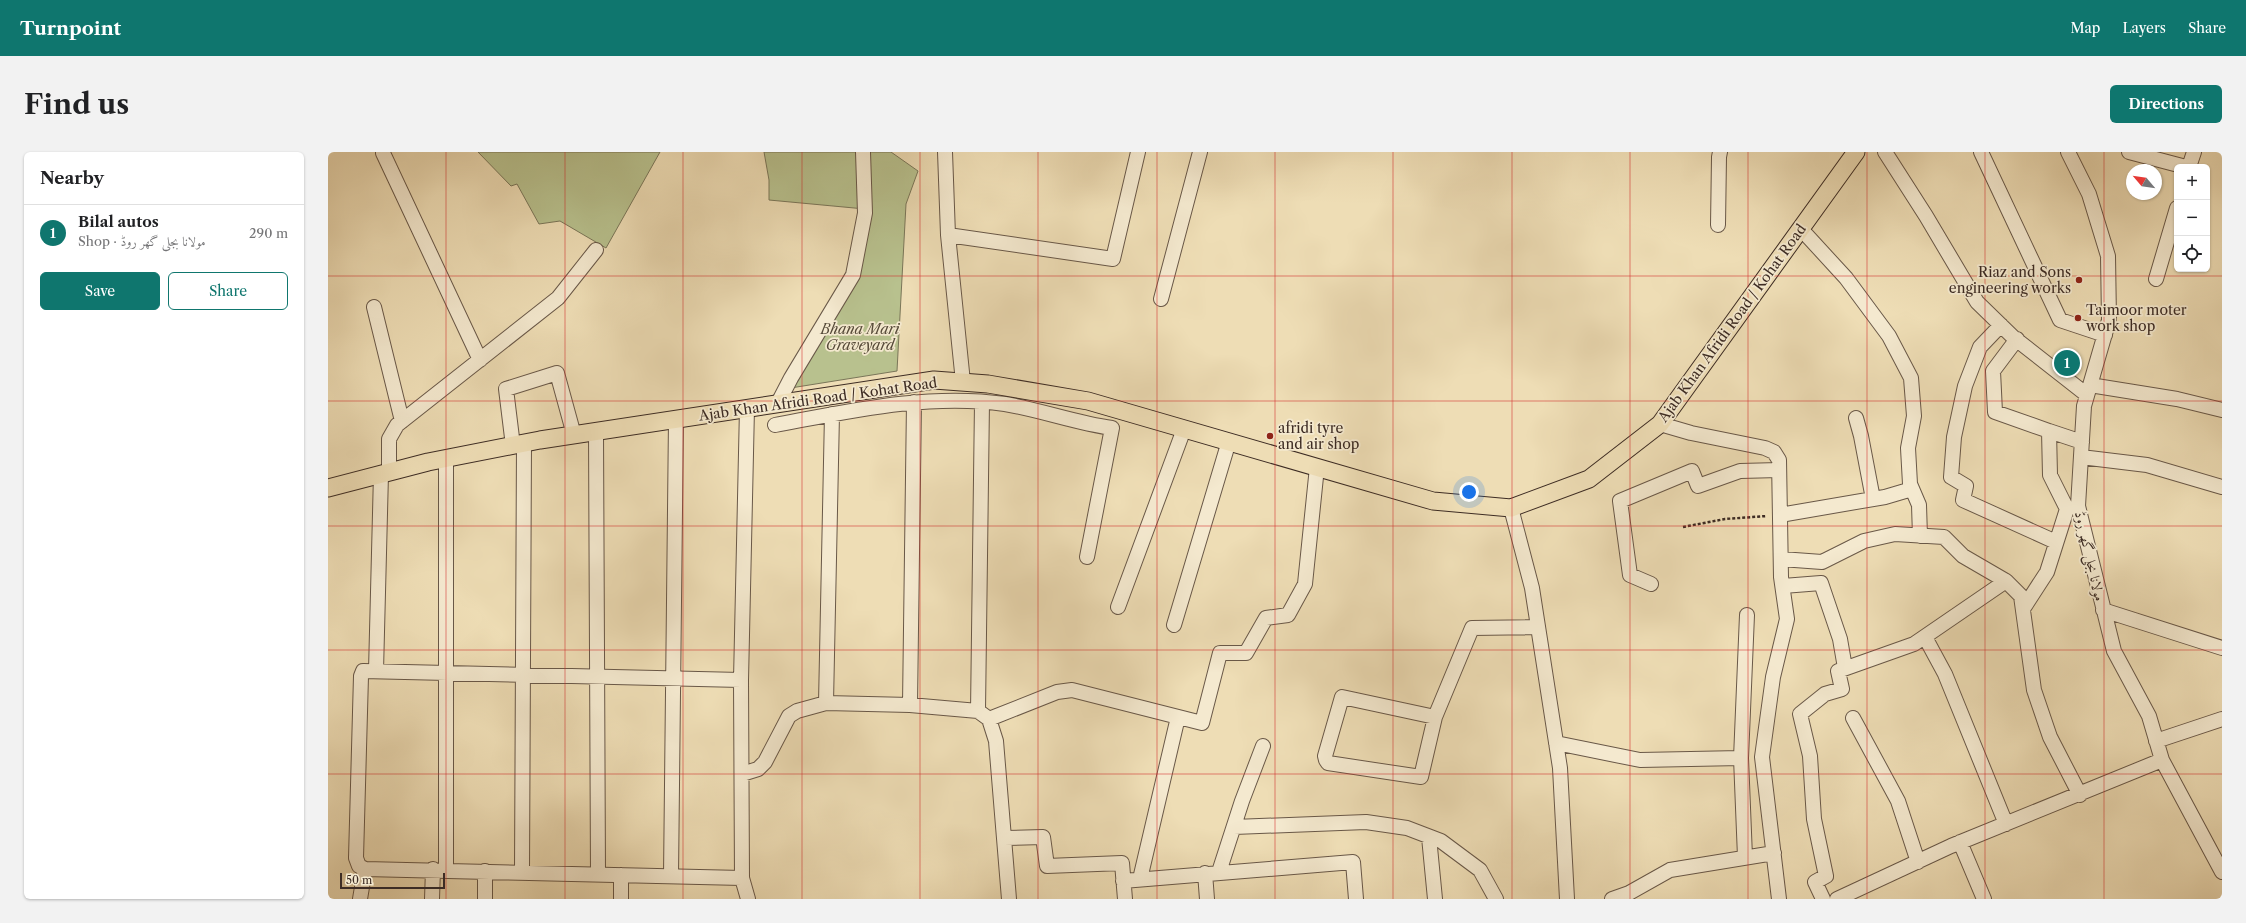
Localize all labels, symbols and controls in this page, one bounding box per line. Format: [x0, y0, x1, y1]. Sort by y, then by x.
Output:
text: Turnpoint [20, 17, 121, 40]
text: Map [2070, 19, 2100, 37]
text: Layers [2122, 19, 2166, 37]
text: Share [2188, 19, 2226, 37]
button: Directions [2110, 85, 2222, 123]
text: Find us [24, 87, 129, 121]
north arrow [2126, 164, 2162, 200]
map controls [2174, 164, 2210, 272]
button: + [2174, 164, 2210, 200]
text: Nearby [40, 168, 104, 188]
button: − [2174, 200, 2210, 236]
text: Bilal autos [78, 212, 159, 231]
street label: Ajab Khan Afridi Road / Kohat Road [1653, 220, 1810, 426]
text: 1 [50, 225, 56, 241]
text: 290 m [249, 225, 288, 241]
text: Shop · مولانا بجلی گھر روڈ [78, 233, 206, 249]
button: locate [2174, 236, 2210, 272]
place label: Riaz and Sons engineering works [1949, 263, 2071, 297]
button: Save [40, 272, 160, 310]
button: Share [168, 272, 288, 310]
marker: Riaz and Sons engineering works [2074, 275, 2084, 285]
place label: Taimoor moter work shop [2085, 301, 2187, 335]
marker: Taimoor moter work shop [2073, 313, 2083, 323]
park label: Bhana Mari Graveyard [820, 320, 901, 354]
pin: 1 [2054, 348, 2080, 378]
street label: Ajab Khan Afridi Road / Kohat Road [697, 373, 939, 425]
place label: afridi tyre and air shop [1278, 419, 1359, 453]
marker: afridi tyre and air shop [1265, 431, 1275, 441]
your location [1459, 482, 1479, 502]
street label: مولانا بجلی گھر روڈ [2070, 509, 2109, 603]
scale bar [340, 871, 445, 890]
text: 50 m [346, 873, 372, 887]

